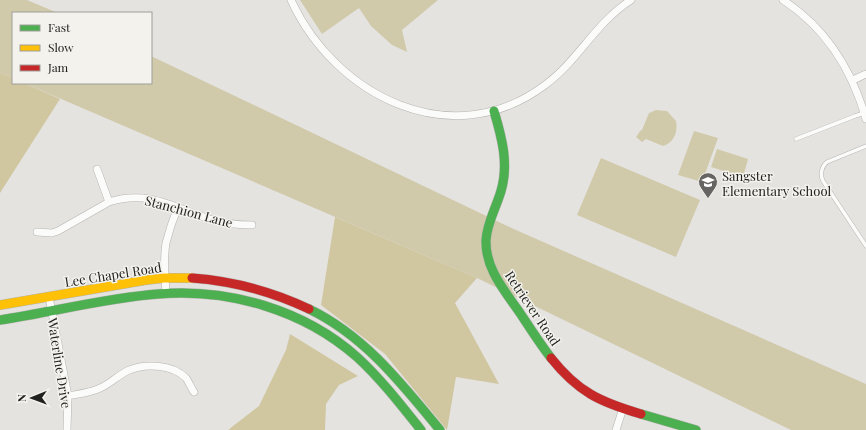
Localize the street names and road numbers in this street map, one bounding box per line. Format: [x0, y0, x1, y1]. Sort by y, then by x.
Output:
street label: Stanchion Lane [143, 191, 235, 231]
street label: Lee Chapel Road [63, 258, 163, 290]
street label: Retriever Road [502, 267, 565, 349]
street label: Waterline Drive [44, 316, 76, 410]

